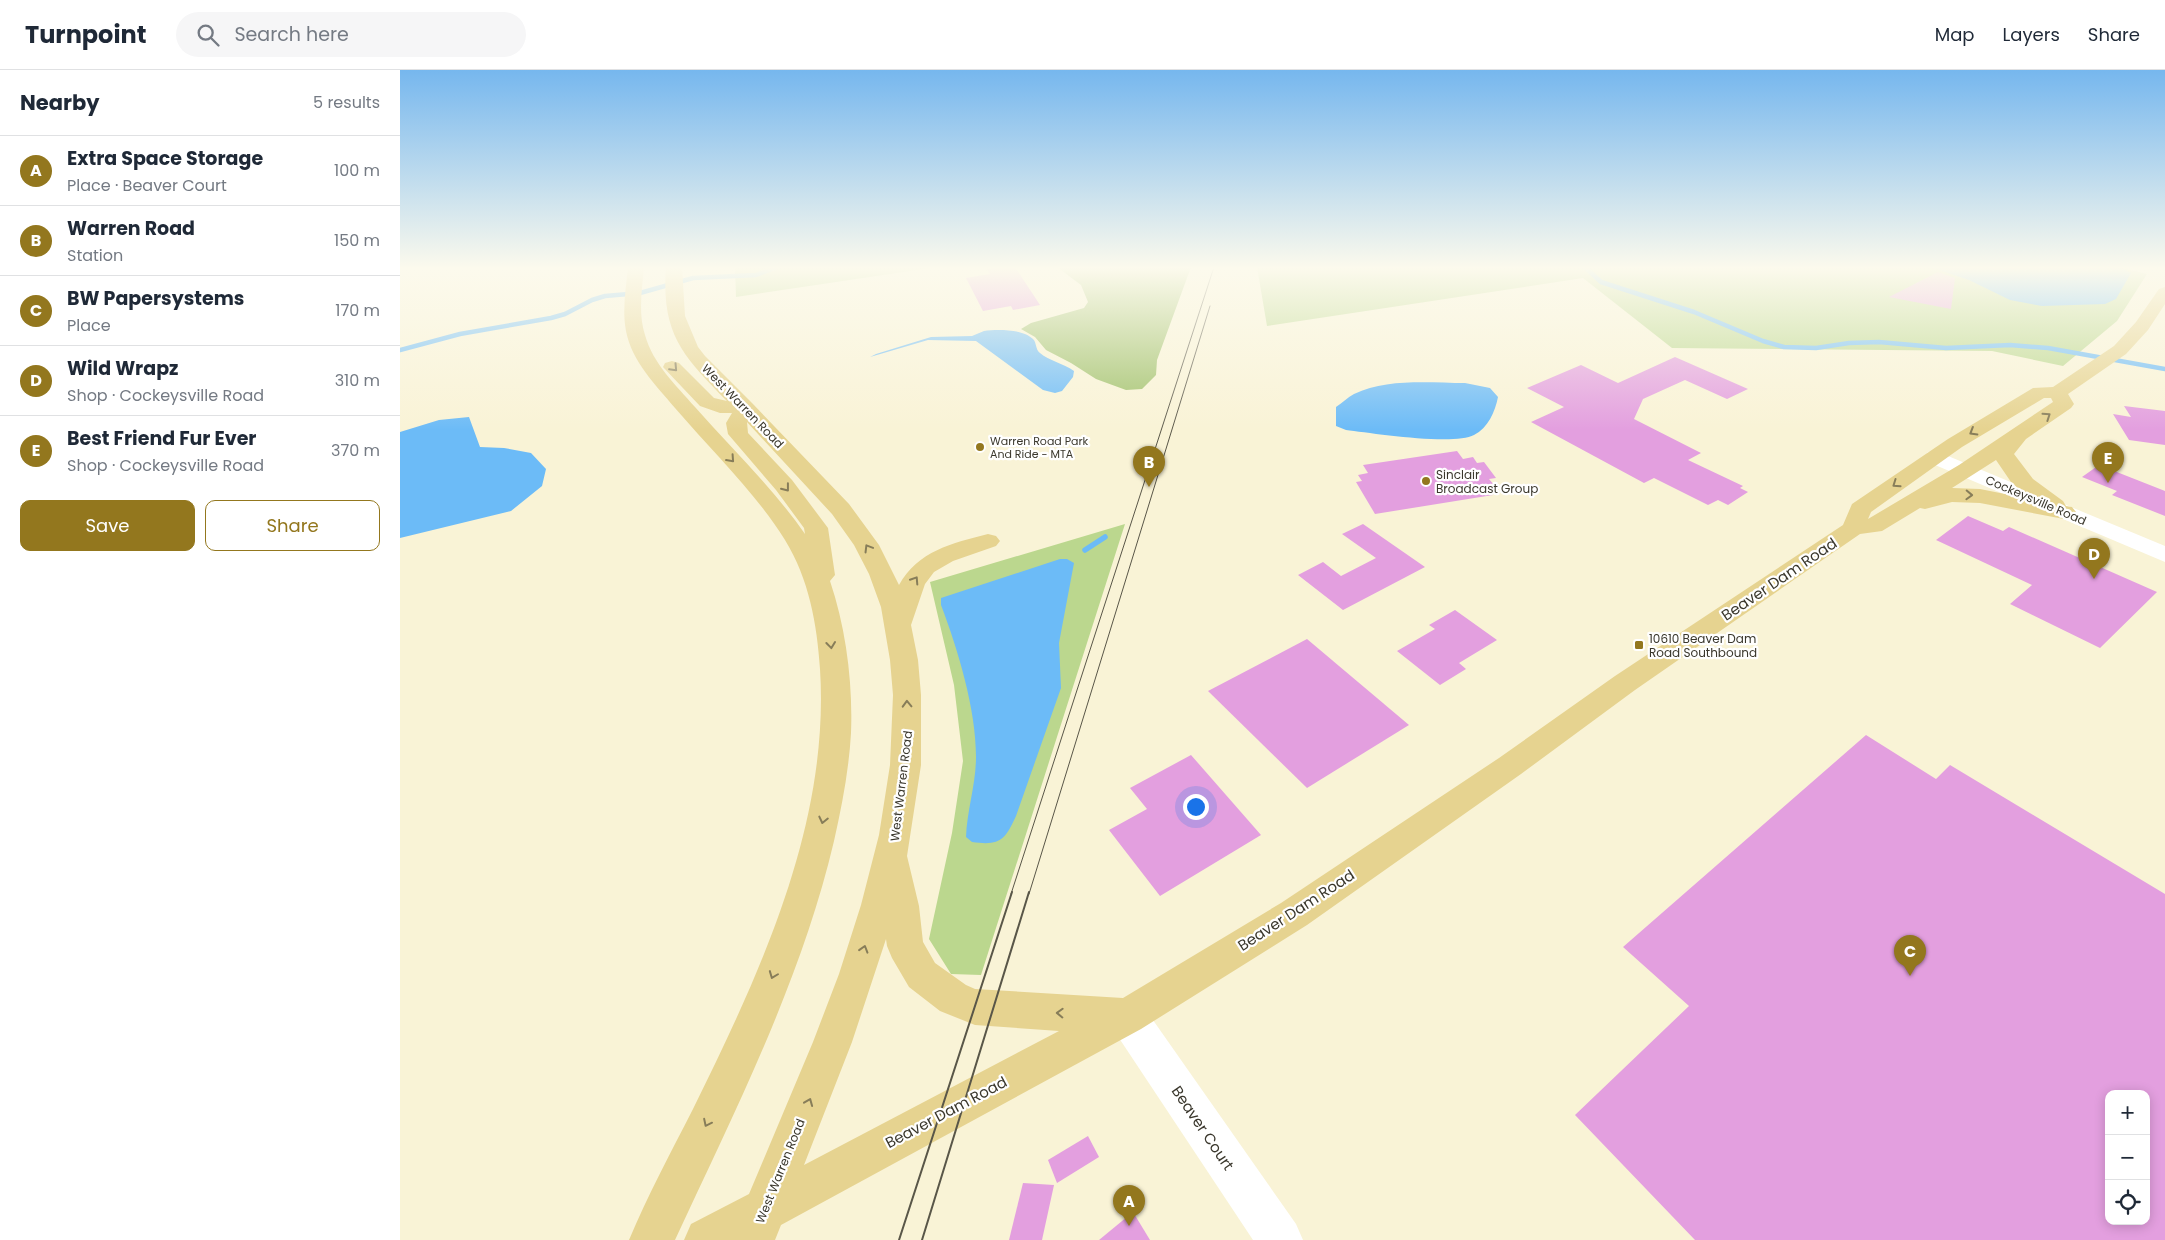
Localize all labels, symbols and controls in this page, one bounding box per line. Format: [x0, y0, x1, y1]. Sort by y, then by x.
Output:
search box [176, 12, 526, 57]
text: Turnpoint [25, 18, 146, 51]
icon: search [194, 21, 222, 49]
text: Search here [234, 21, 349, 48]
text: Map [1935, 22, 1975, 47]
text: Layers [2003, 22, 2060, 47]
text: Share [2088, 22, 2140, 47]
text: Nearby [20, 88, 100, 117]
text: 5 results [313, 91, 380, 114]
text: Extra Space Storage [67, 145, 263, 172]
text: A [30, 159, 42, 182]
text: 100 m [334, 159, 380, 182]
text: Place · Beaver Court [67, 174, 227, 197]
text: Warren Road [67, 215, 195, 242]
text: B [31, 229, 41, 252]
text: 150 m [334, 229, 380, 252]
text: Station [67, 244, 123, 267]
text: BW Papersystems [67, 285, 244, 312]
text: C [30, 299, 42, 322]
text: 170 m [335, 299, 380, 322]
text: Place [67, 314, 111, 337]
text: Wild Wrapz [67, 355, 178, 382]
street label: West Warren Road [698, 360, 788, 452]
one-way arrow [668, 363, 677, 372]
text: D [30, 369, 42, 392]
text: 310 m [335, 369, 380, 392]
text: Shop · Cockeysville Road [67, 384, 264, 407]
one-way arrow [2041, 413, 2050, 422]
text: Best Friend Fur Ever [67, 425, 257, 452]
one-way arrow [1970, 426, 1979, 436]
place label: Warren Road Park And Ride - MTA [990, 433, 1089, 462]
text: E [32, 439, 40, 462]
text: 370 m [331, 439, 380, 462]
marker: Warren Road Park And Ride - MTA [974, 441, 986, 453]
pin: E [2092, 442, 2124, 483]
pin: B [1133, 446, 1165, 487]
text: Shop · Cockeysville Road [67, 454, 264, 477]
one-way arrow [725, 454, 734, 463]
place label: Sinclair Broadcast Group [1436, 466, 1538, 497]
street label: Cockeysville Road [1983, 471, 2089, 529]
marker: Sinclair Broadcast Group [1420, 475, 1432, 487]
one-way arrow [1892, 478, 1902, 487]
one-way arrow [781, 482, 789, 491]
one-way arrow [1965, 490, 1973, 501]
button: Save [20, 500, 195, 551]
button: Share [205, 500, 380, 551]
street label: Beaver Dam Road [1717, 533, 1841, 625]
pin: D [2078, 538, 2110, 579]
one-way arrow [865, 545, 875, 554]
one-way arrow [909, 576, 919, 585]
place label: 10610 Beaver Dam Road Southbound [1649, 630, 1757, 661]
marker: 10610 Beaver Dam Road Southbound [1633, 639, 1645, 651]
one-way arrow [825, 641, 836, 649]
one-way arrow [902, 700, 913, 708]
street label: West Warren Road [886, 730, 916, 842]
your location [1183, 794, 1209, 820]
one-way arrow [818, 816, 829, 825]
street label: Beaver Dam Road [1234, 864, 1358, 956]
pin: C [1894, 935, 1926, 976]
one-way arrow [859, 945, 869, 954]
one-way arrow [769, 970, 779, 979]
one-way arrow [1056, 1008, 1064, 1018]
street label: Beaver Dam Road [881, 1071, 1011, 1153]
street label: Beaver Court [1167, 1082, 1239, 1174]
map controls [2105, 1090, 2150, 1225]
button: + [2105, 1090, 2150, 1135]
one-way arrow [803, 1098, 813, 1107]
street label: West Warren Road [751, 1116, 809, 1226]
one-way arrow [703, 1118, 714, 1127]
button: − [2105, 1135, 2150, 1180]
button: locate [2105, 1180, 2150, 1225]
pin: A [1113, 1185, 1145, 1226]

